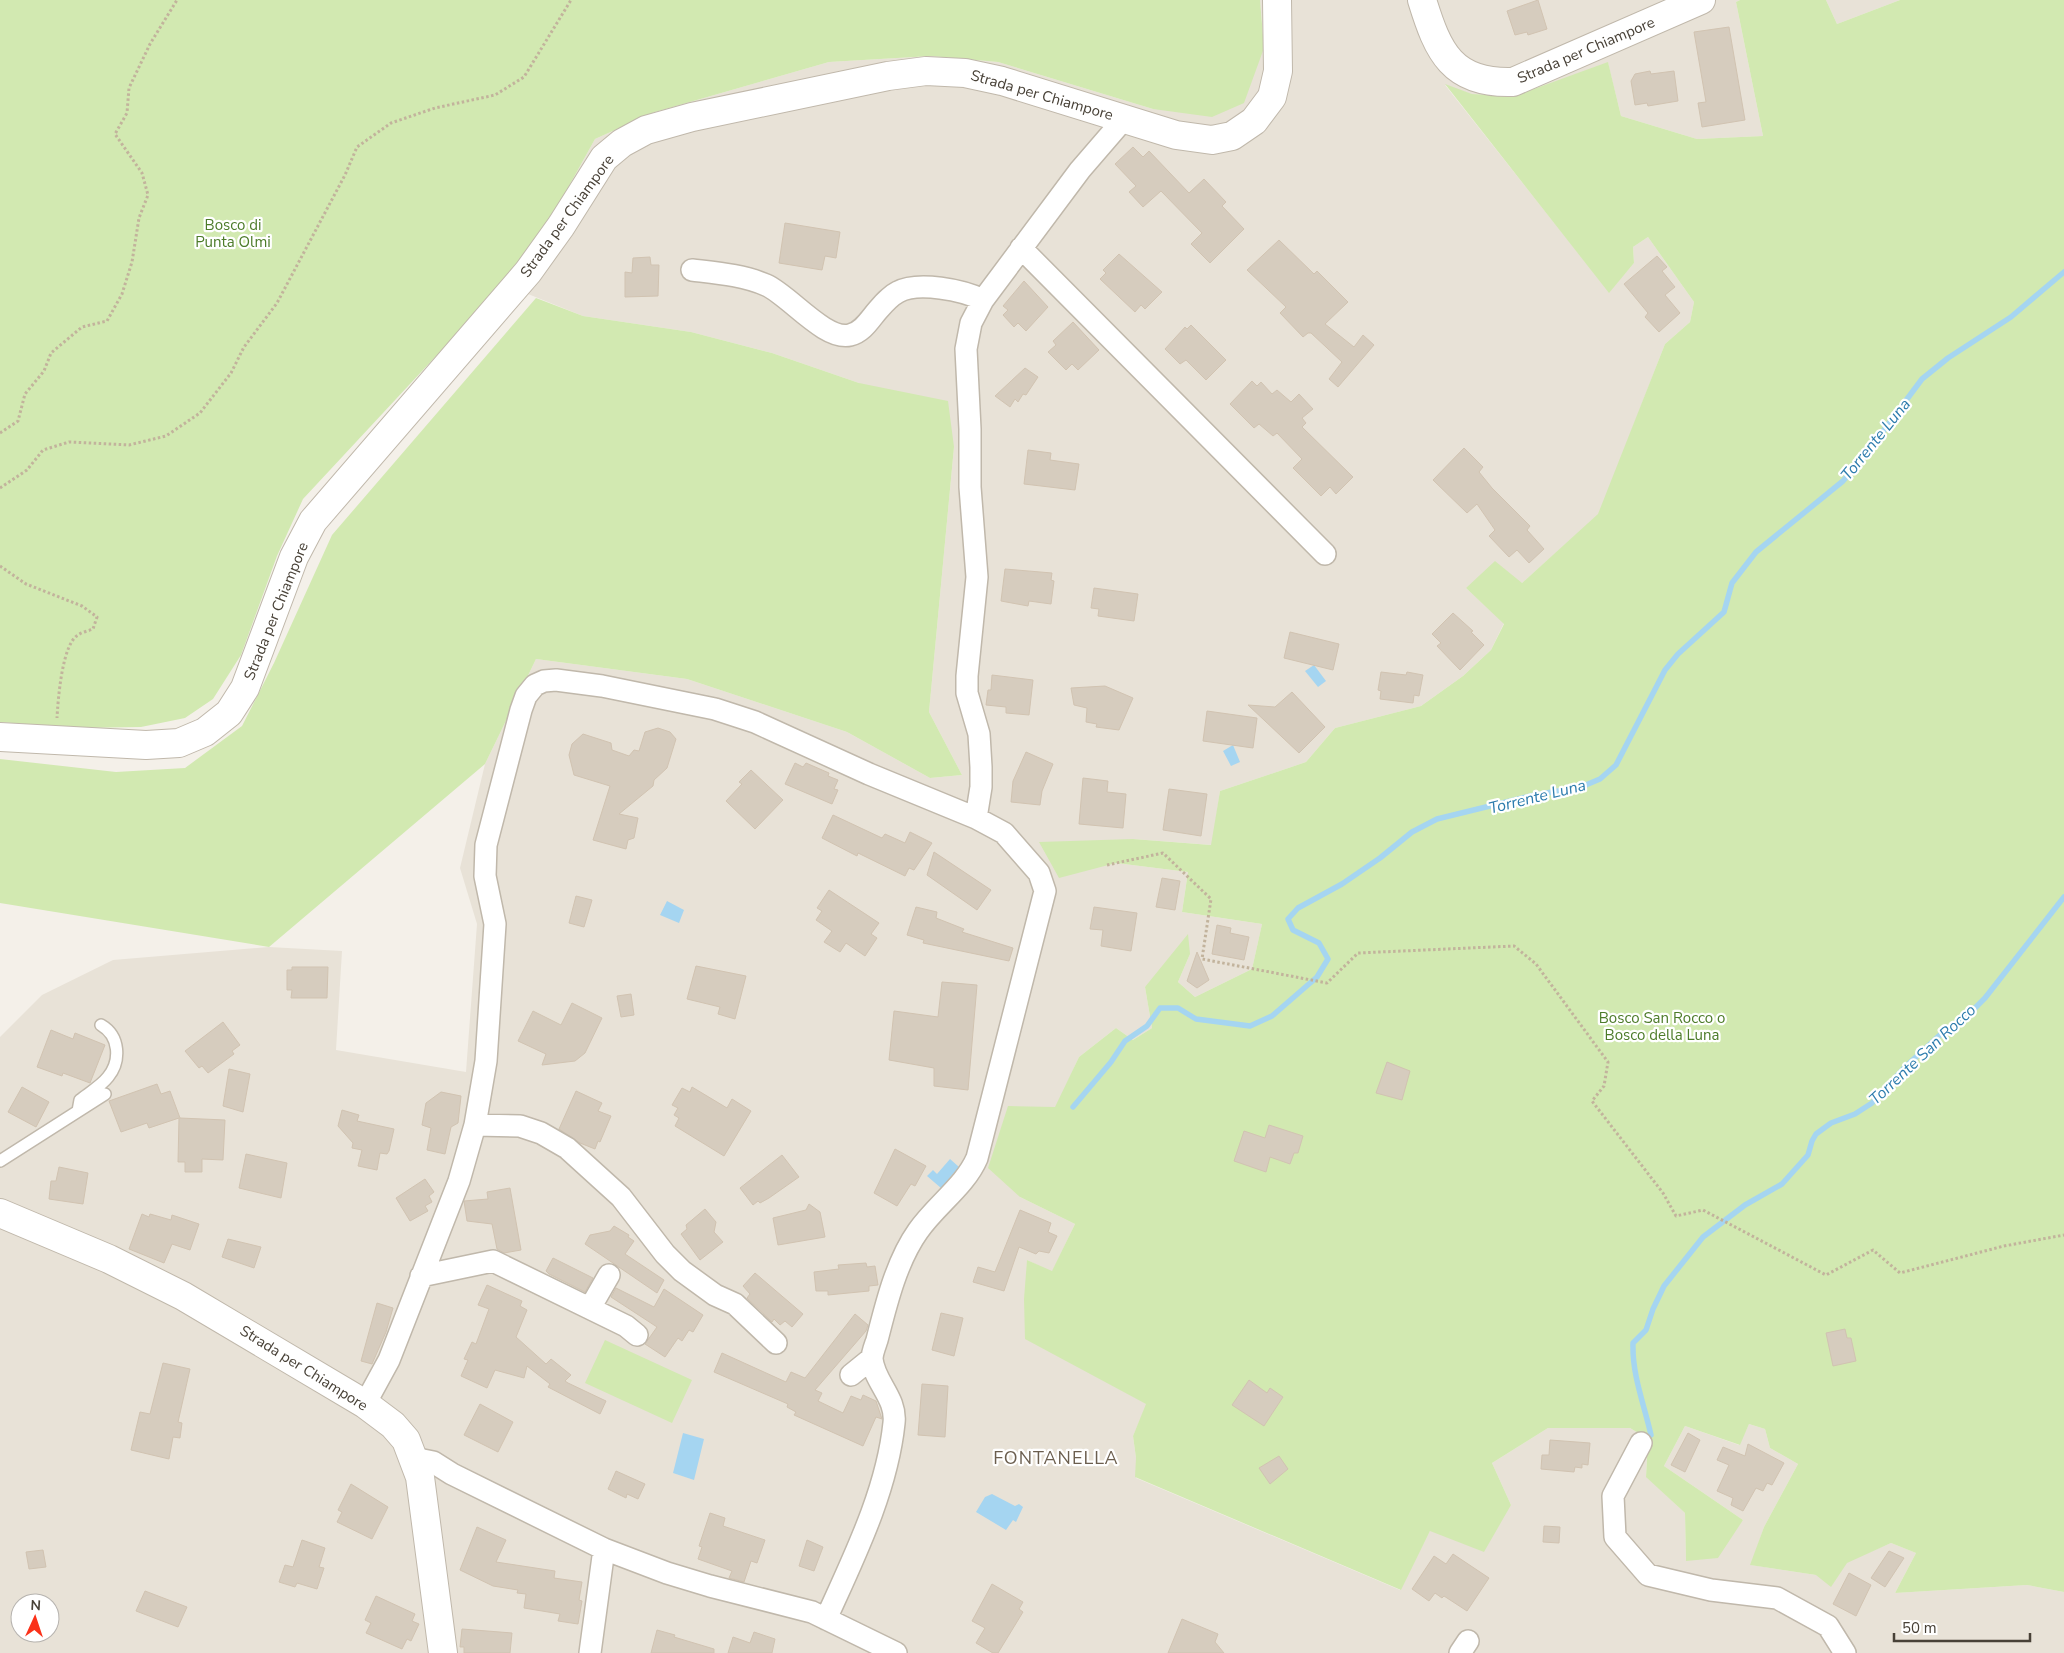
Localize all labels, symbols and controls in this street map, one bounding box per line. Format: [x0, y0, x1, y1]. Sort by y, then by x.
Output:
street label: Strada per Chiampore [1514, 12, 1658, 88]
street label: Strada per Chiampore [968, 65, 1116, 125]
street label: Strada per Chiampore [516, 150, 618, 282]
park label: Bosco di Punta Olmi [195, 215, 271, 252]
water label: Torrente Luna [1836, 394, 1916, 485]
street label: Strada per Chiampore [239, 539, 313, 683]
water label: Torrente Luna [1486, 774, 1588, 820]
water label: Torrente San Rocco [1864, 999, 1981, 1110]
park label: Bosco San Rocco o Bosco della Luna [1599, 1008, 1725, 1045]
street label: Strada per Chiampore [236, 1320, 372, 1416]
district label: FONTANELLA [993, 1446, 1119, 1470]
north arrow [10, 1593, 60, 1643]
text: N [30, 1596, 41, 1615]
scale bar [1894, 1610, 2030, 1642]
text: 50 m [1902, 1618, 1937, 1638]

